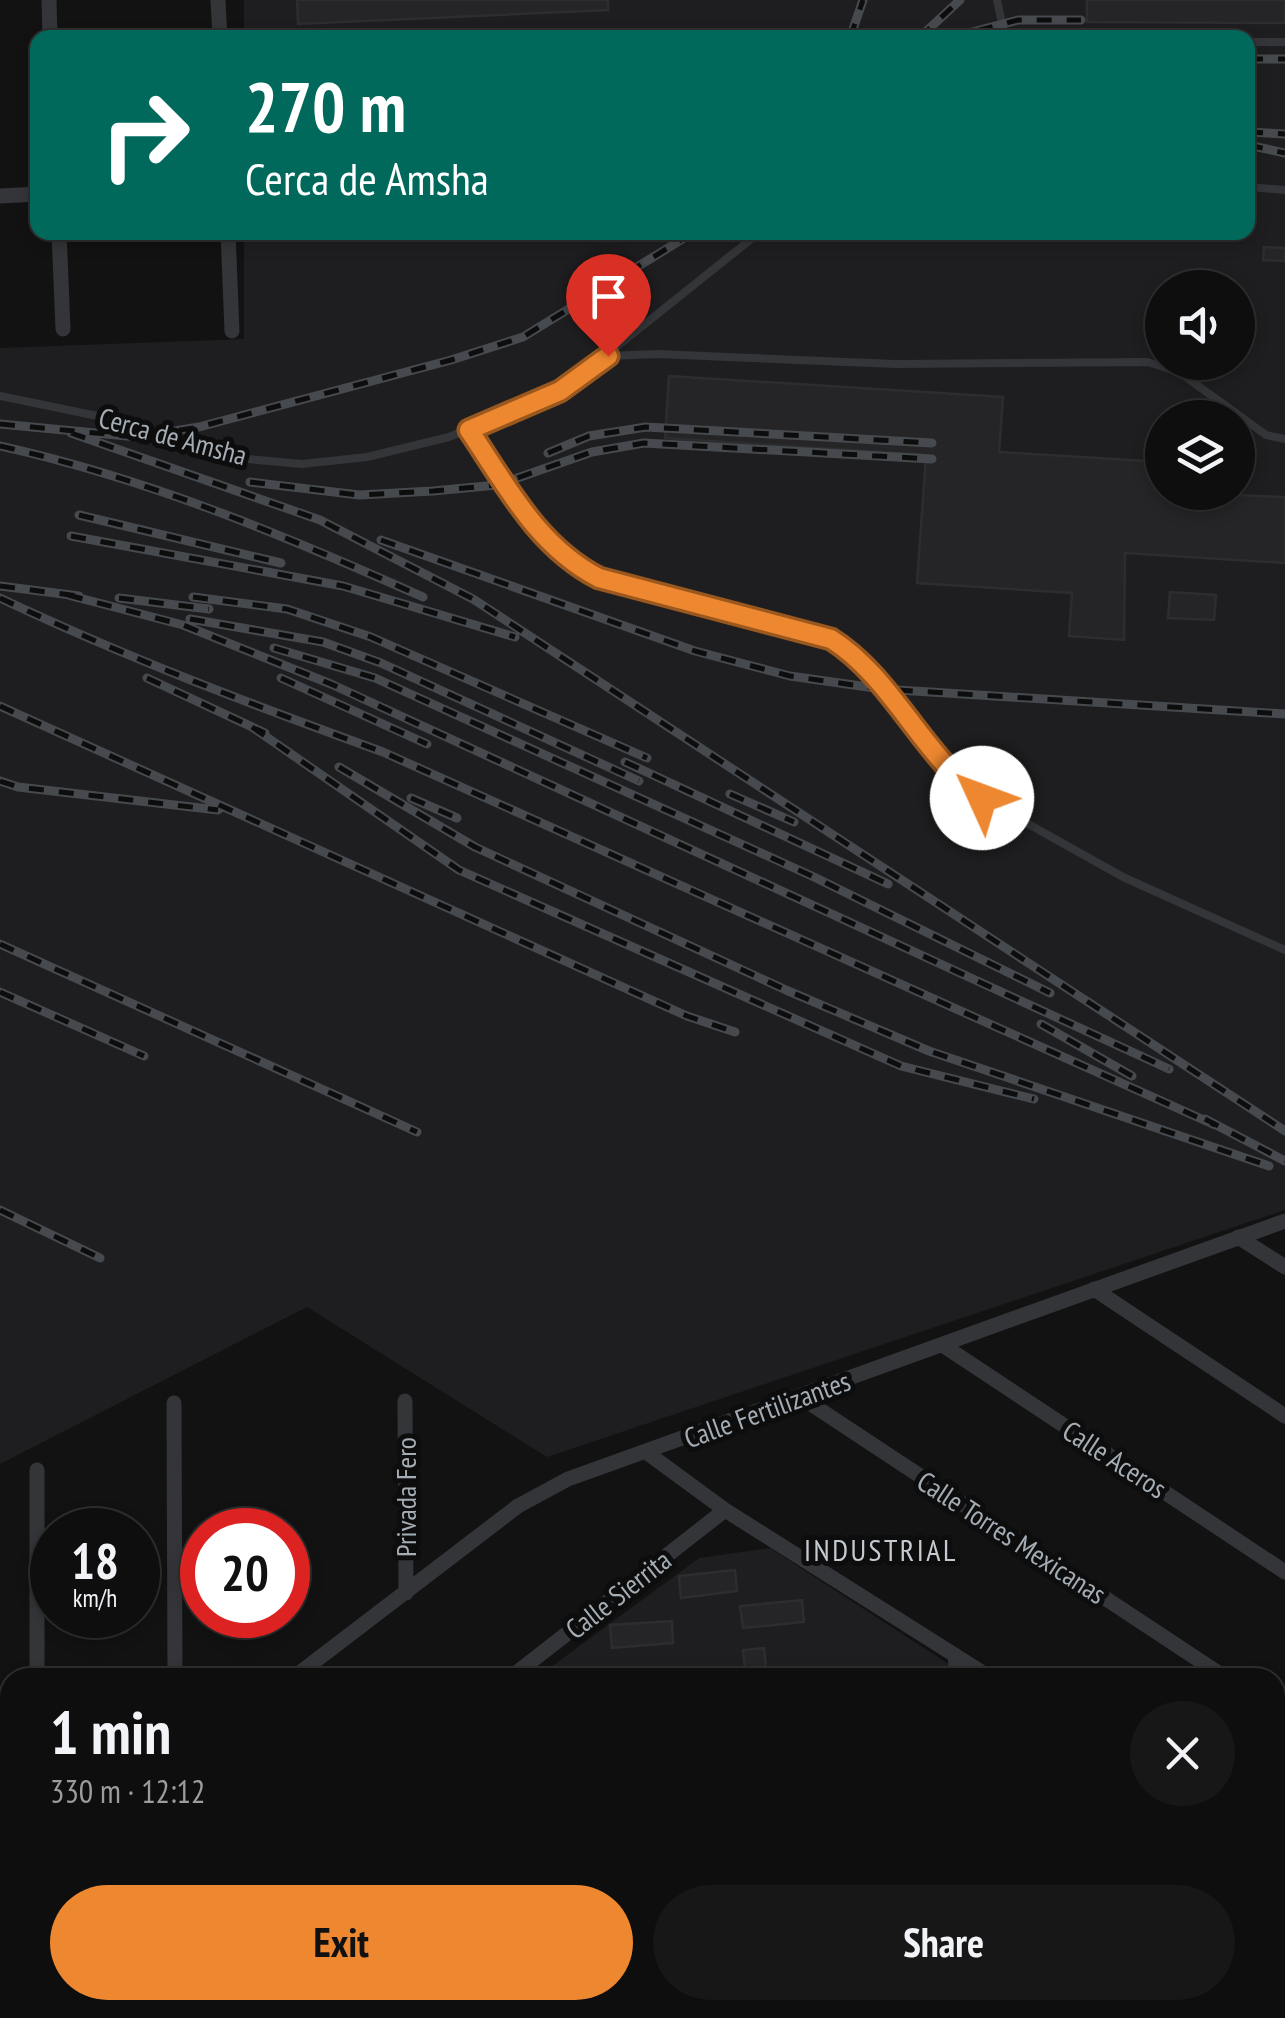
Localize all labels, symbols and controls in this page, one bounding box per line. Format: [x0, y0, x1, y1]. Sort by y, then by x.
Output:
text: 270 m [245, 61, 406, 151]
icon: right [80, 70, 210, 200]
text: Cerca de Amsha [245, 149, 489, 207]
pin [566, 254, 651, 357]
icon: arrive [581, 269, 636, 324]
map controls [1145, 270, 1255, 510]
button: sound [1145, 270, 1255, 380]
street label: Cerca de Amsha [95, 398, 251, 474]
button: layers [1145, 400, 1255, 510]
position arrow [930, 746, 1034, 850]
street label: Calle Fertilizantes [679, 1362, 855, 1456]
street label: Calle Aceros [1056, 1412, 1174, 1506]
street label: Privada Fero [387, 1437, 424, 1557]
street label: Calle Torres Mexicanas [910, 1462, 1114, 1612]
speed limit sign: 20 [180, 1508, 310, 1638]
text: 18 [71, 1528, 119, 1593]
district label: INDUSTRIAL [804, 1530, 958, 1569]
street label: Calle Sierrita [558, 1541, 678, 1647]
text: km/h [73, 1582, 117, 1614]
text: 1 min [50, 1693, 171, 1771]
button: close [1130, 1701, 1235, 1806]
text: 330 m · 12:12 [50, 1770, 205, 1812]
button: Exit [50, 1885, 633, 2000]
button: Share [653, 1885, 1235, 2000]

